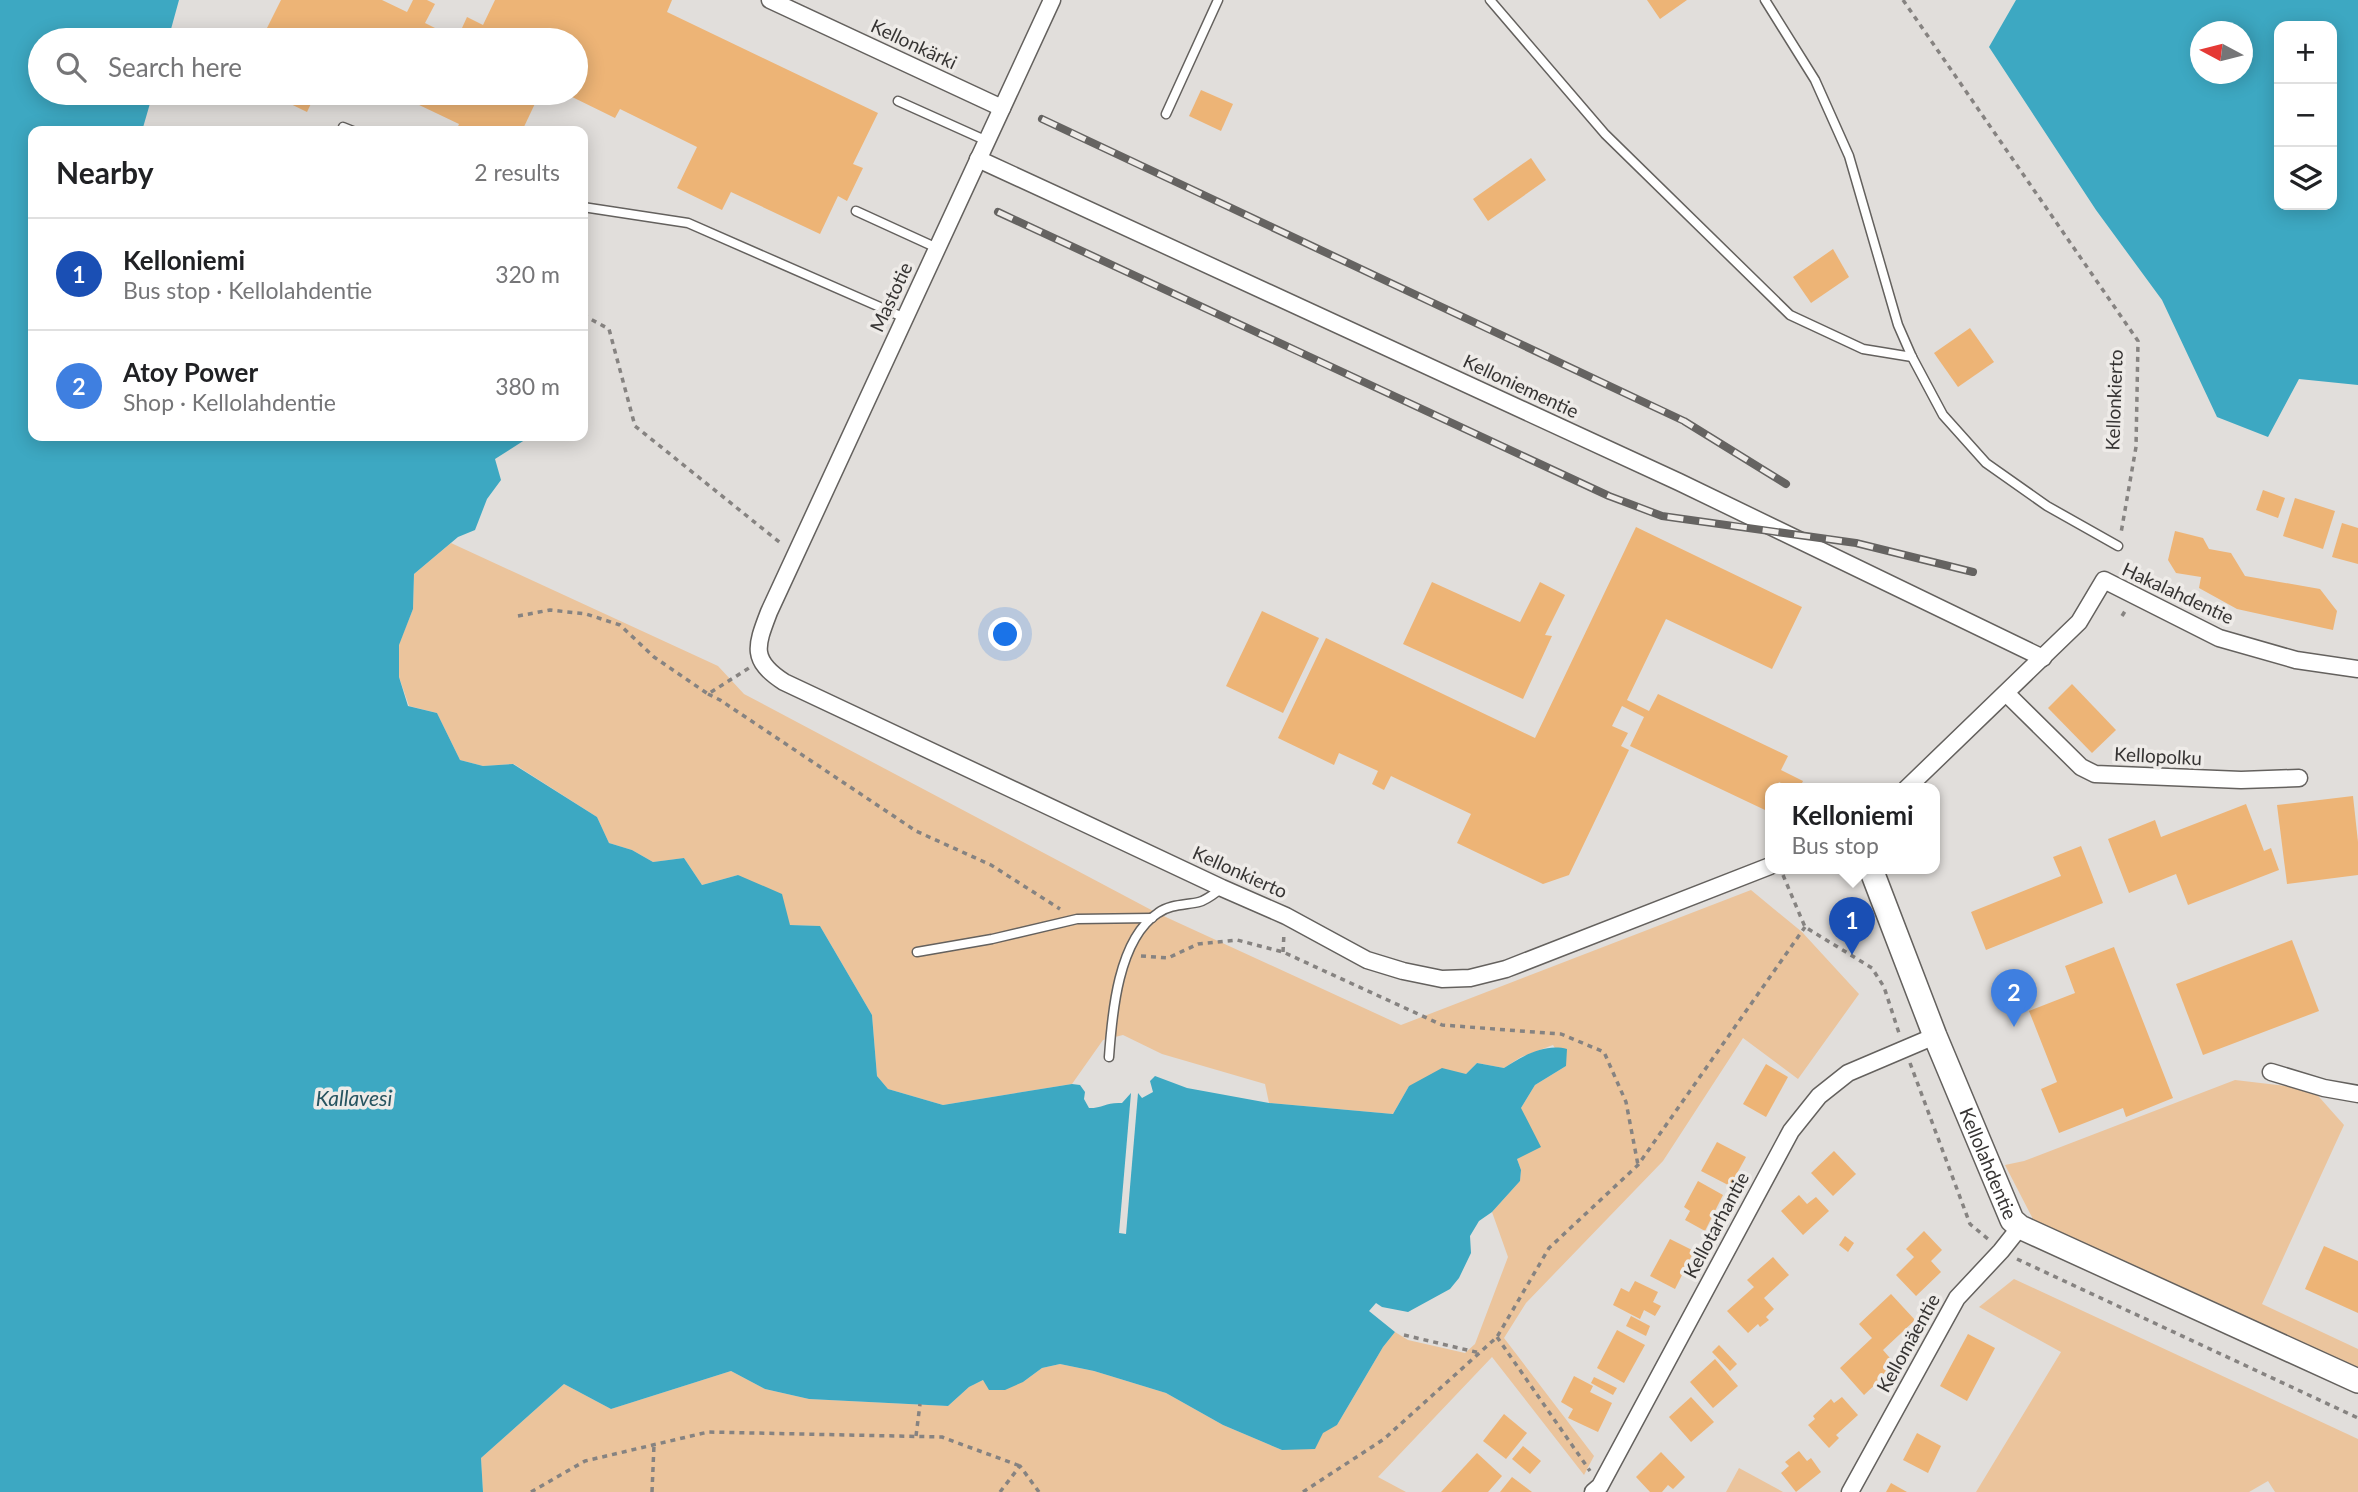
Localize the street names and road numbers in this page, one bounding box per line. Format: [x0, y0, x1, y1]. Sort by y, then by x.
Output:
street label: Kellonkärki [867, 14, 961, 74]
street label: Mastotie [864, 258, 917, 335]
street label: Kelloniementie [1460, 349, 1583, 422]
street label: Kellonkierto [2100, 349, 2127, 451]
street label: Hakalahdentie [2119, 557, 2238, 628]
street label: Kellopolku [2114, 742, 2202, 769]
street label: Kellonkierto [1189, 841, 1291, 903]
street label: Kellolahdentie [1955, 1104, 2022, 1223]
street label: Kellotarhantie [1678, 1168, 1753, 1282]
street label: Kellomäentie [1871, 1290, 1944, 1396]

